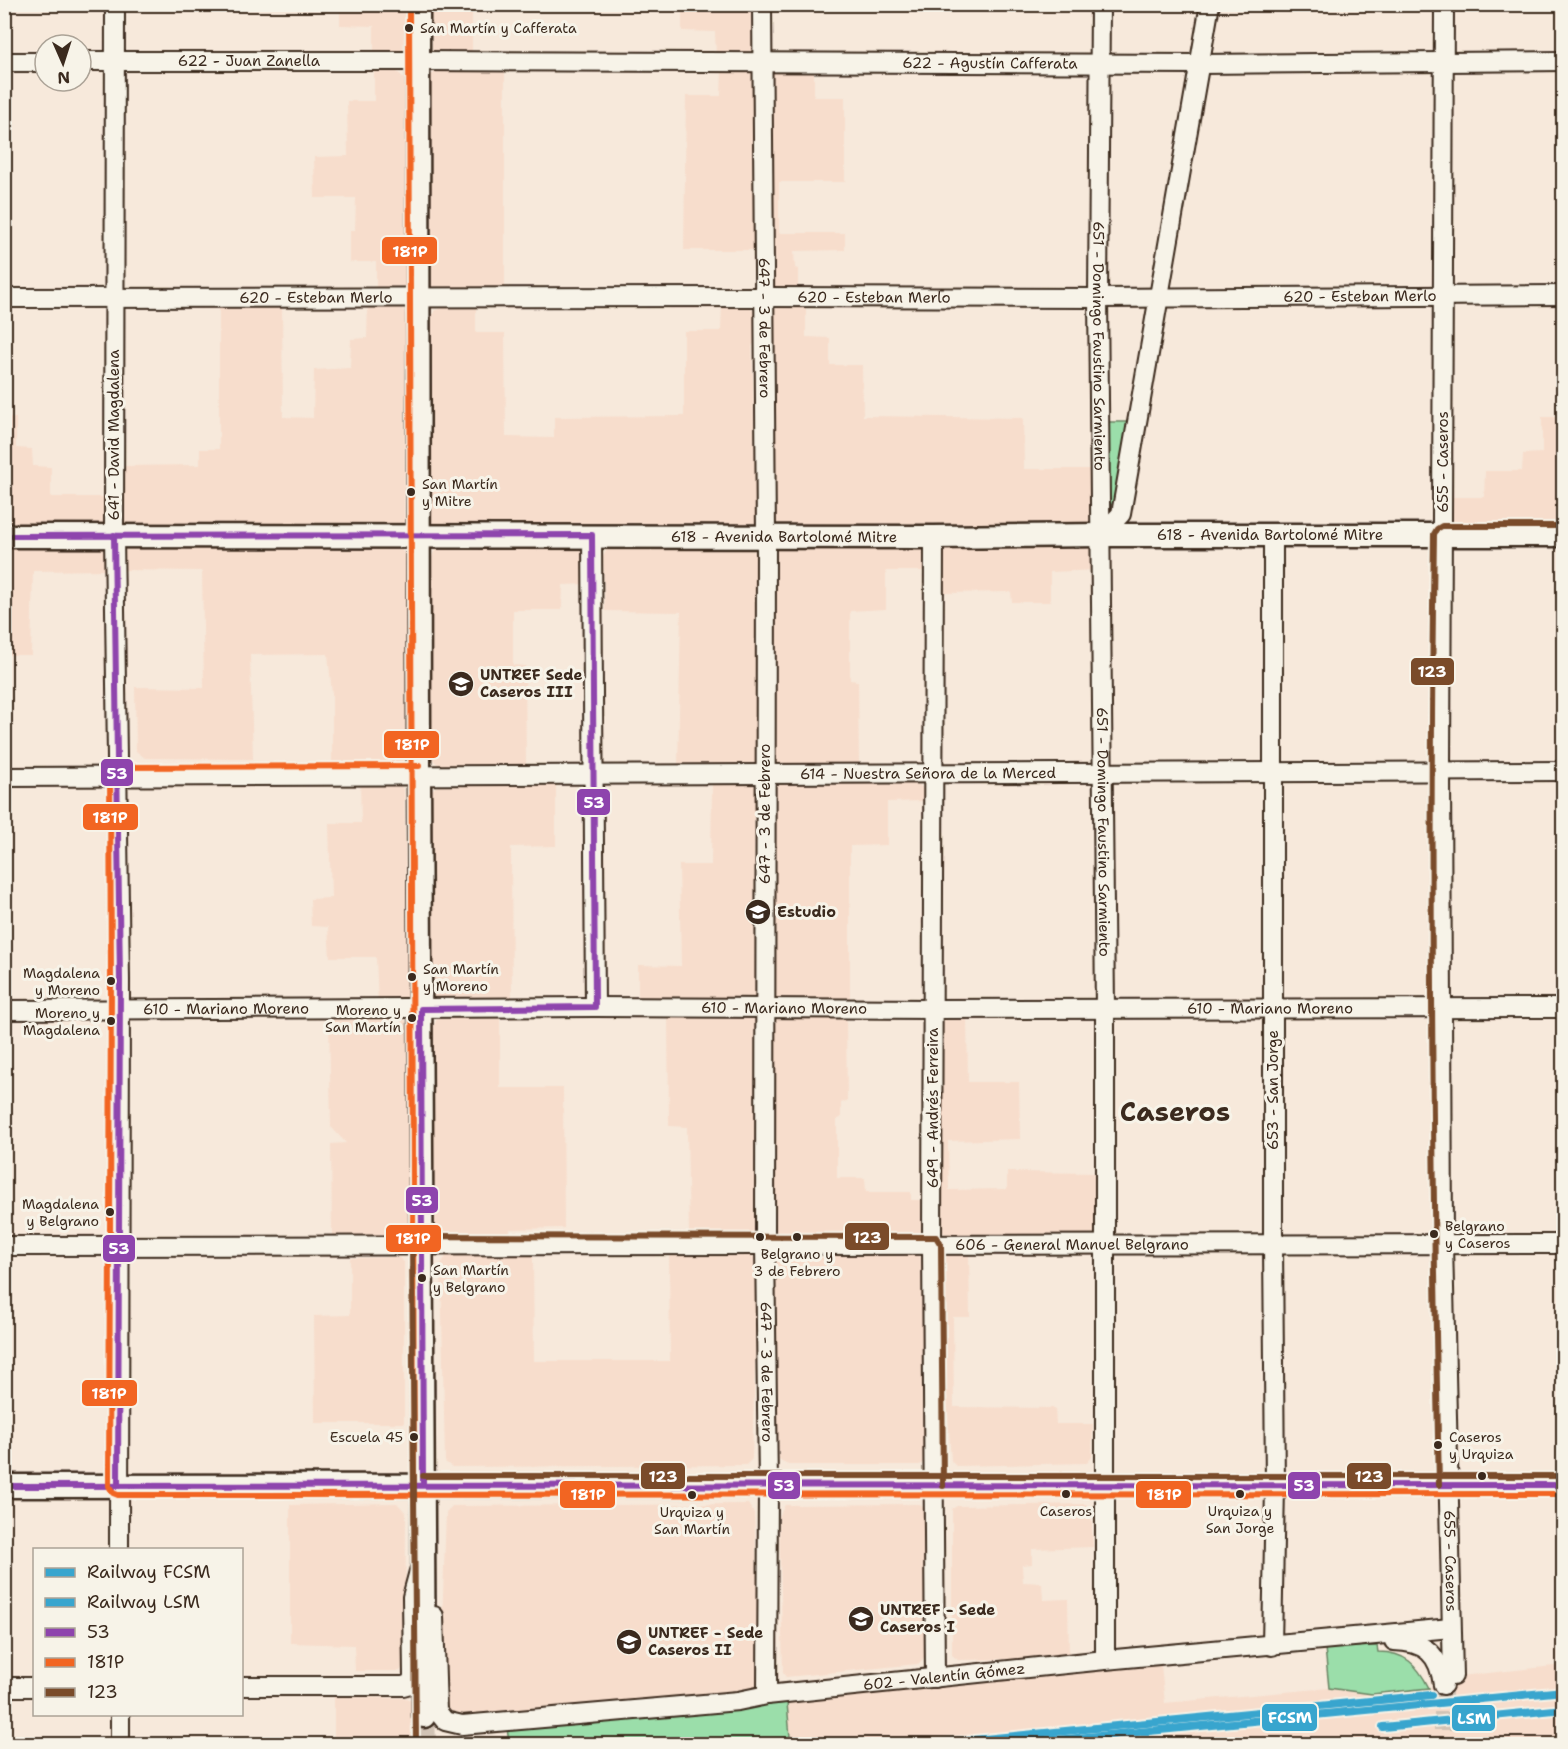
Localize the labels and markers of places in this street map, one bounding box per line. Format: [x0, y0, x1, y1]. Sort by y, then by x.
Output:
place label: San Martín y Cafferata [420, 19, 577, 37]
marker: San Martín y Cafferata [403, 22, 415, 34]
place label: San Martín y Mitre [422, 475, 498, 510]
marker: San Martín y Mitre [405, 486, 417, 498]
place label: UNTREF Sede Caseros III [480, 665, 582, 702]
school or university icon: UNTREF Sede Caseros III [446, 669, 476, 699]
school or university icon: Estudio [743, 897, 773, 927]
place label: Estudio [777, 902, 836, 922]
place label: San Martín y Moreno [423, 960, 499, 995]
place label: Magdalena y Moreno [23, 964, 100, 999]
marker: San Martín y Moreno [406, 971, 418, 983]
marker: Magdalena y Moreno [105, 975, 117, 987]
place label: Moreno y San Martín [325, 1001, 401, 1036]
place label: Moreno y Magdalena [23, 1004, 100, 1039]
marker: Moreno y San Martín [406, 1012, 418, 1024]
marker: Moreno y Magdalena [105, 1015, 117, 1027]
place label: Magdalena y Belgrano [22, 1195, 99, 1230]
marker: Magdalena y Belgrano [104, 1206, 116, 1218]
place label: Belgrano y Caseros [1445, 1217, 1511, 1252]
marker: Belgrano y Caseros [1428, 1228, 1440, 1240]
unlabelled marker [754, 1231, 766, 1243]
marker: Belgrano y 3 de Febrero [791, 1231, 803, 1243]
place label: Belgrano y 3 de Febrero [754, 1245, 840, 1280]
place label: San Martín y Belgrano [433, 1261, 509, 1296]
marker: San Martín y Belgrano [416, 1272, 428, 1284]
place label: Escuela 45 [330, 1428, 403, 1446]
place label: Caseros y Urquiza [1449, 1428, 1514, 1463]
marker: Escuela 45 [408, 1431, 420, 1443]
marker: Caseros y Urquiza [1432, 1439, 1444, 1451]
unlabelled marker [1476, 1470, 1488, 1482]
marker: Caseros [1060, 1488, 1072, 1500]
marker: Urquiza y San Jorge [1234, 1488, 1246, 1500]
marker: Urquiza y San Martín [686, 1489, 698, 1501]
place label: Caseros [1040, 1502, 1092, 1520]
place label: Urquiza y San Jorge [1206, 1502, 1274, 1537]
place label: Urquiza y San Martín [654, 1503, 730, 1538]
place label: UNTREF - Sede Caseros I [880, 1600, 995, 1637]
school or university icon: UNTREF - Sede Caseros I [846, 1604, 876, 1634]
place label: UNTREF - Sede Caseros II [648, 1623, 763, 1660]
school or university icon: UNTREF - Sede Caseros II [614, 1627, 644, 1657]

